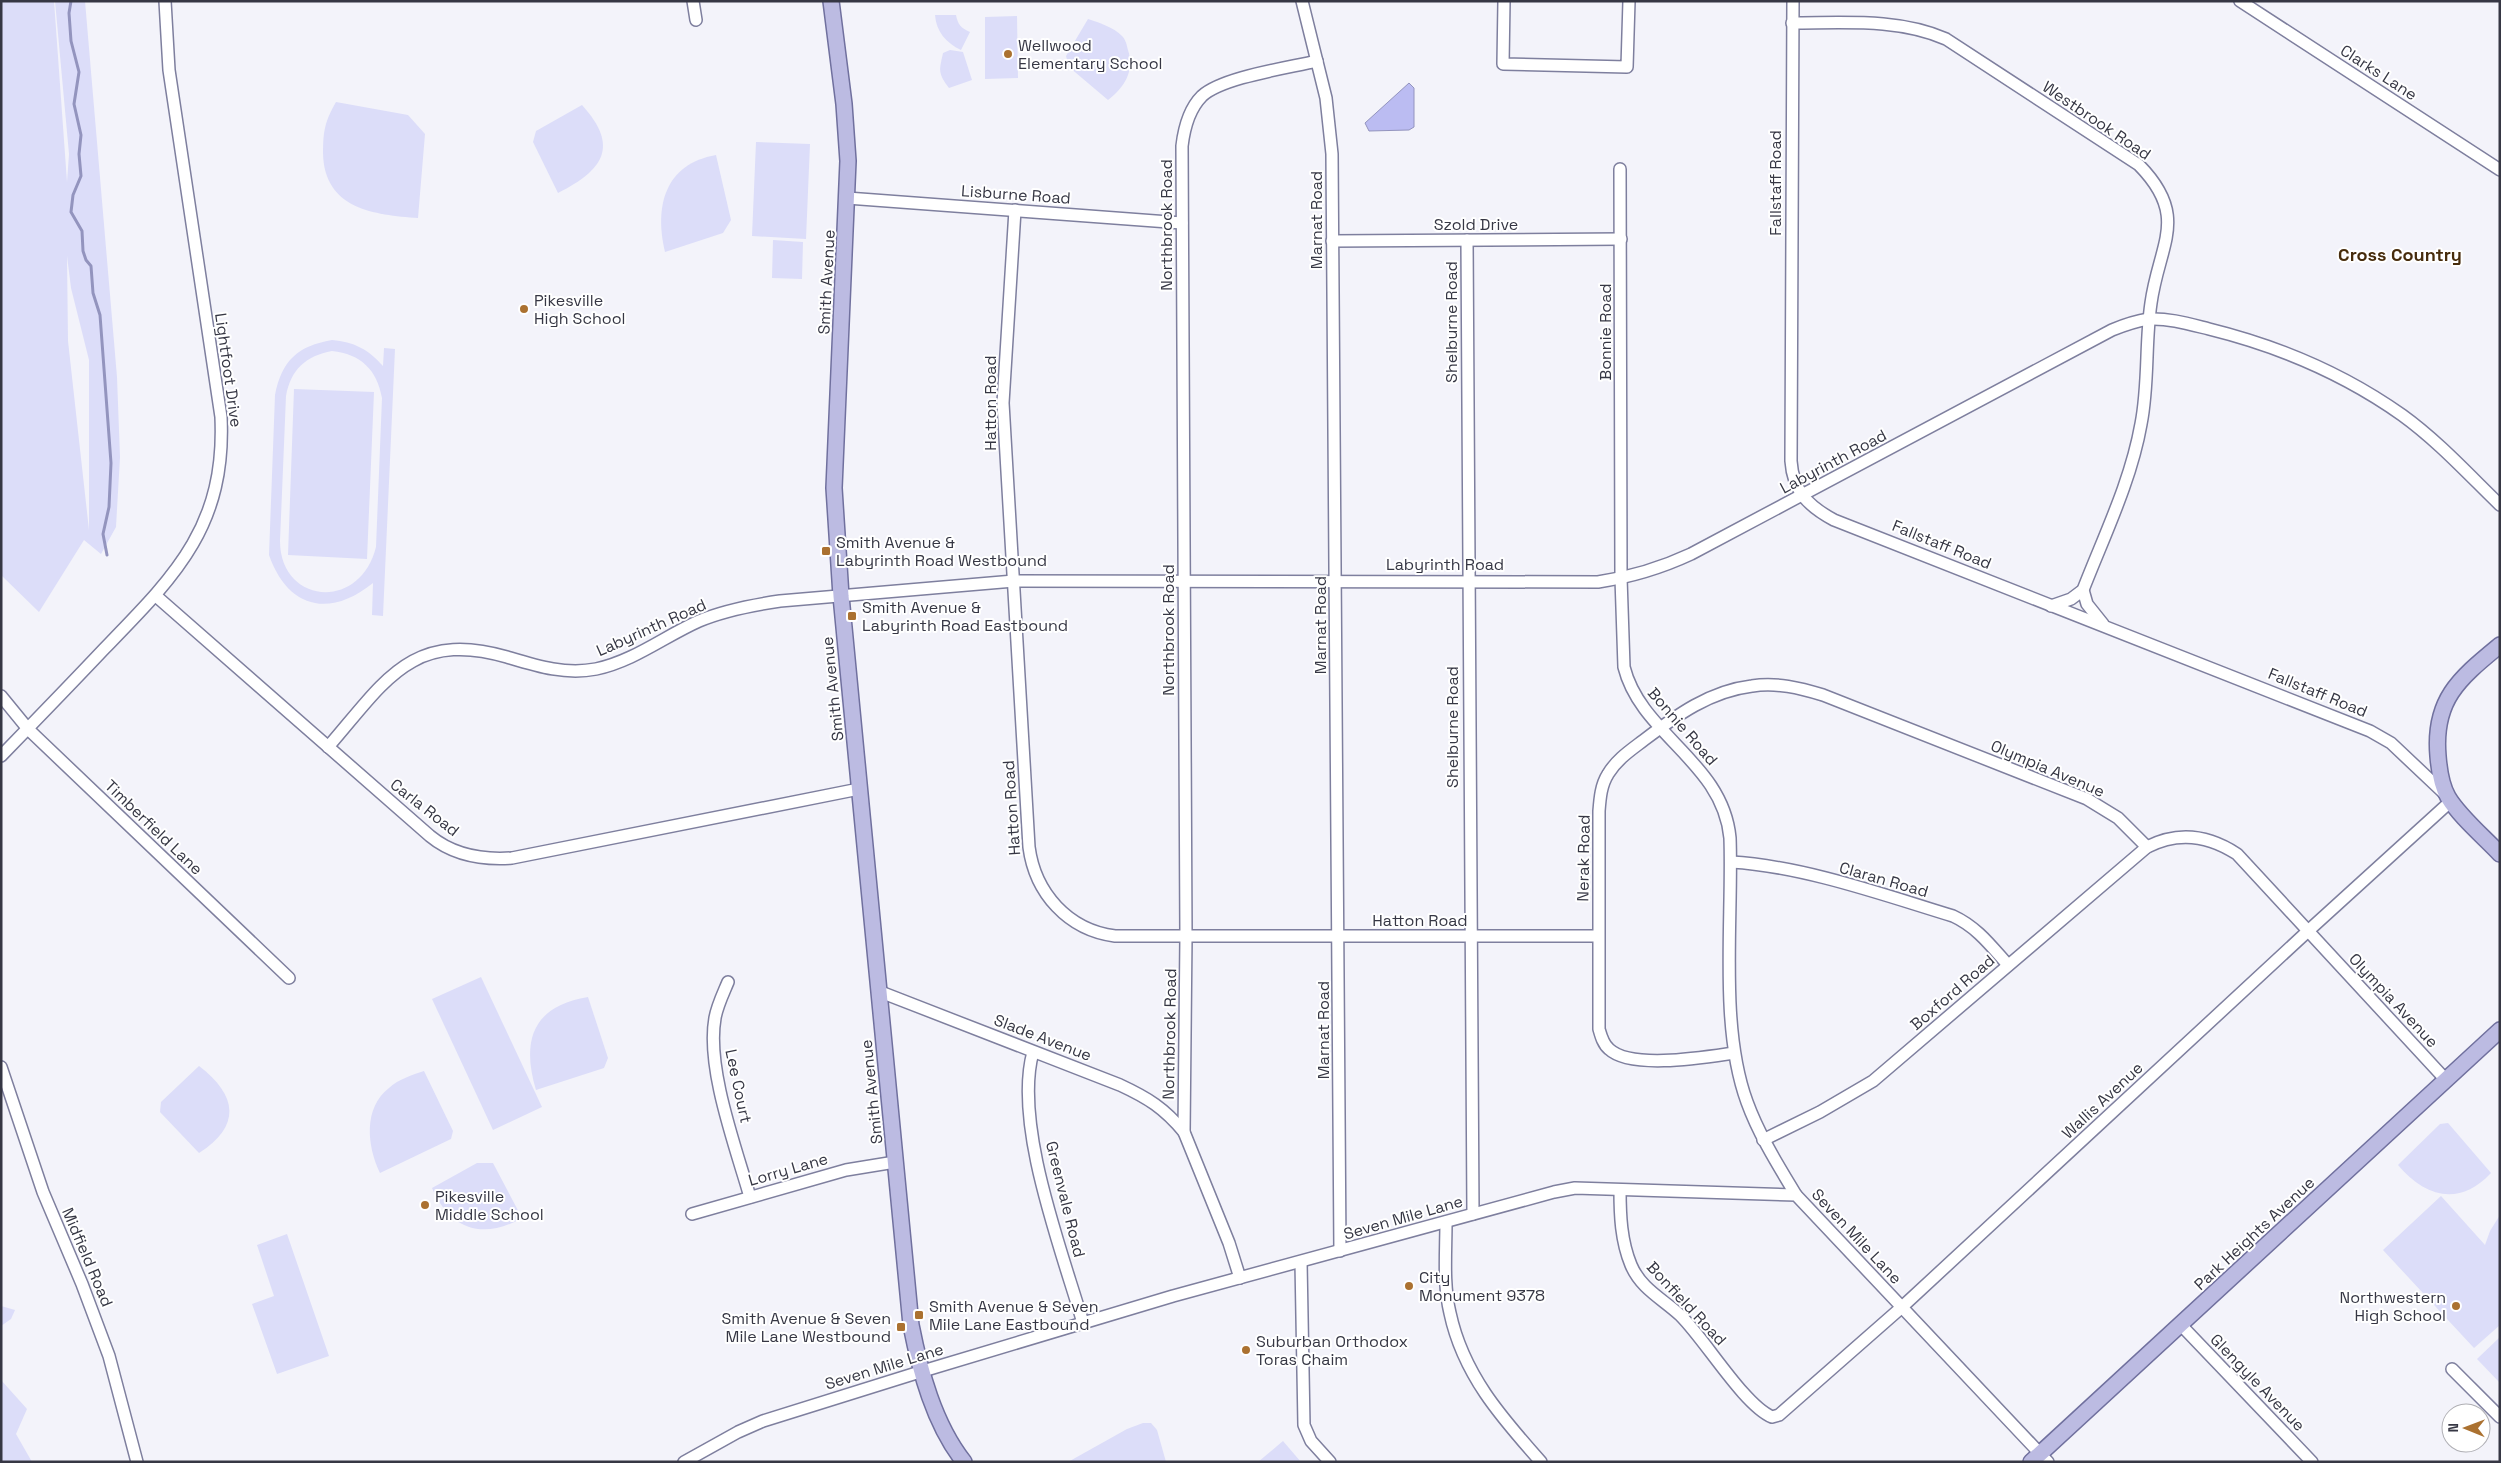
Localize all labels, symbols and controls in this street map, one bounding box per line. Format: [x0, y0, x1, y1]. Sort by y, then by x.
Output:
place label: Wellwood Elementary School [1018, 35, 1163, 74]
street label: Clarks Lane [2336, 40, 2421, 105]
marker: Wellwood Elementary School [1002, 48, 1014, 60]
street label: Westbrook Road [2038, 76, 2155, 165]
street label: Fallstaff Road [1765, 130, 1786, 236]
street label: Northbrook Road [1156, 159, 1177, 291]
street label: Marnat Road [1306, 171, 1327, 269]
street label: Lisburne Road [960, 180, 1072, 209]
street label: Szold Drive [1434, 214, 1518, 235]
street label: Smith Avenue [813, 229, 840, 335]
district label: Cross Country [2338, 243, 2462, 266]
street label: Shelburne Road [1441, 261, 1462, 383]
street label: Bonnie Road [1595, 284, 1616, 380]
place label: Pikesville High School [534, 290, 625, 329]
marker: Pikesville High School [518, 303, 530, 315]
street label: Lightfoot Drive [210, 311, 247, 429]
street label: Hatton Road [980, 355, 1001, 451]
street label: Labyrinth Road [1776, 424, 1890, 498]
street label: Fallstaff Road [1889, 515, 1995, 574]
place label: Smith Avenue & Labyrinth Road Westbound [836, 532, 1047, 571]
marker: Smith Avenue & Labyrinth Road Westbound [820, 545, 832, 557]
street label: Labyrinth Road [1386, 554, 1504, 575]
street label: Northbrook Road [1158, 564, 1179, 696]
street label: Marnat Road [1310, 576, 1331, 674]
street label: Labyrinth Road [593, 594, 709, 661]
place label: Smith Avenue & Labyrinth Road Eastbound [862, 597, 1068, 636]
marker: Smith Avenue & Labyrinth Road Eastbound [846, 610, 858, 622]
street label: Smith Avenue [817, 636, 848, 742]
street label: Fallstaff Road [2265, 663, 2371, 722]
street label: Shelburne Road [1442, 666, 1463, 788]
street label: Bonnie Road [1643, 683, 1722, 770]
street label: Olympia Avenue [1988, 735, 2108, 802]
street label: Hatton Road [998, 760, 1025, 856]
street label: Carla Road [386, 774, 463, 841]
street label: Timberfield Lane [100, 775, 207, 880]
street label: Nerak Road [1572, 814, 1595, 902]
street label: Claran Road [1837, 857, 1931, 902]
street label: Hatton Road [1372, 910, 1468, 931]
street label: Olympia Avenue [2344, 949, 2443, 1052]
street label: Boxford Road [1906, 950, 1999, 1035]
street label: Northbrook Road [1158, 968, 1181, 1100]
street label: Marnat Road [1313, 981, 1334, 1079]
street label: Slade Avenue [991, 1009, 1095, 1066]
street label: Smith Avenue [856, 1039, 887, 1145]
street label: Lee Court [720, 1047, 757, 1125]
street label: Wallis Avenue [2057, 1057, 2147, 1143]
street label: Greenvale Road [1041, 1139, 1090, 1259]
street label: Lorry Lane [746, 1148, 830, 1191]
street label: Park Heights Avenue [2190, 1172, 2319, 1295]
street label: Seven Mile Lane [1807, 1184, 1906, 1289]
place label: Pikesville Middle School [435, 1186, 544, 1225]
street label: Seven Mile Lane [1341, 1190, 1465, 1245]
marker: Pikesville Middle School [419, 1199, 431, 1211]
street label: Midfield Road [57, 1204, 118, 1310]
street label: Bonfield Road [1642, 1257, 1731, 1350]
place label: City Monument 9378 [1419, 1267, 1545, 1306]
marker: City Monument 9378 [1403, 1280, 1415, 1292]
place label: Northwestern High School [2340, 1287, 2446, 1326]
place label: Smith Avenue & Seven Mile Lane Eastbound [929, 1296, 1098, 1335]
marker: Northwestern High School [2450, 1300, 2462, 1312]
place label: Smith Avenue & Seven Mile Lane Westbound [722, 1308, 891, 1347]
marker: Smith Avenue & Seven Mile Lane Eastbound [913, 1309, 925, 1321]
marker: Smith Avenue & Seven Mile Lane Westbound [895, 1321, 907, 1333]
street label: Glengyle Avenue [2206, 1329, 2310, 1436]
place label: Suburban Orthodox Toras Chaim [1256, 1331, 1408, 1370]
street label: Seven Mile Lane [822, 1338, 946, 1395]
marker: Suburban Orthodox Toras Chaim [1240, 1344, 1252, 1356]
north arrow [2441, 1403, 2491, 1453]
text: N [2444, 1423, 2462, 1433]

